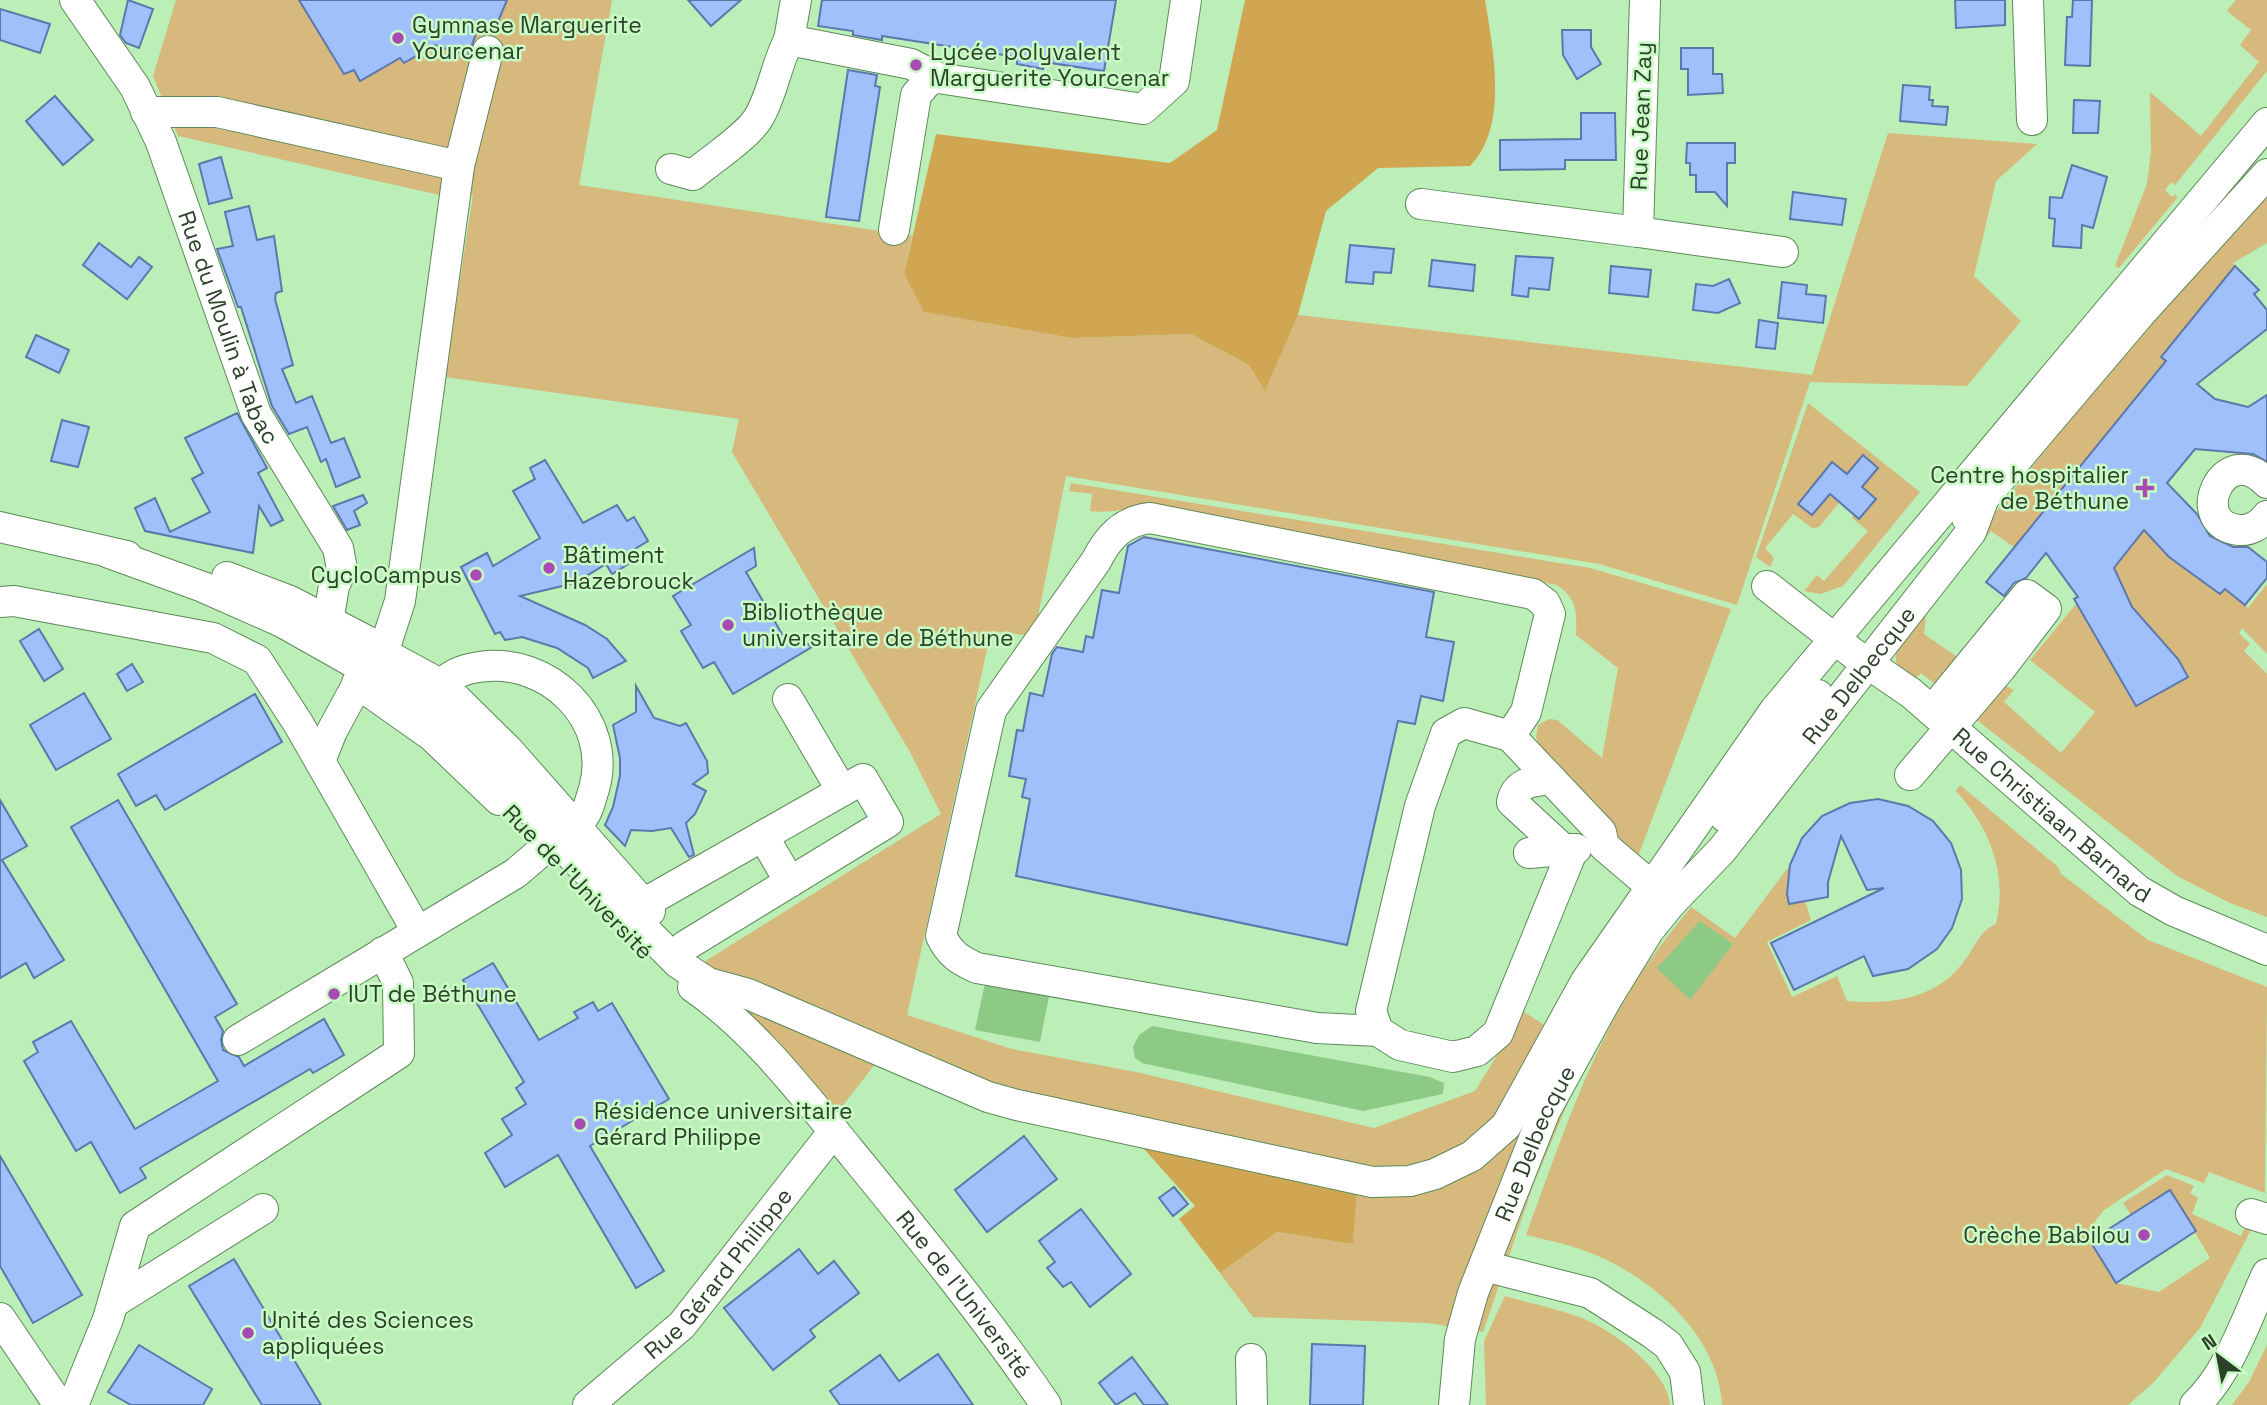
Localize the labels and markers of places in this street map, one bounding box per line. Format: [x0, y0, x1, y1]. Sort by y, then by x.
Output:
place label: Gymnase Marguerite Yourcenar [412, 10, 642, 66]
marker: Gymnase Marguerite Yourcenar [390, 30, 406, 46]
place label: Lycée polyvalent Marguerite Yourcenar [930, 37, 1170, 93]
marker: Lycée polyvalent Marguerite Yourcenar [908, 57, 924, 73]
place label: Centre hospitalier de Béthune [1930, 460, 2129, 516]
marker: Centre hospitalier de Béthune [2135, 478, 2155, 498]
place label: Bâtiment Hazebrouck [563, 540, 694, 596]
place label: CycloCampus [311, 560, 462, 590]
marker: Bâtiment Hazebrouck [541, 560, 557, 576]
marker: CycloCampus [468, 567, 484, 583]
place label: Bibliothèque universitaire de Béthune [742, 597, 1014, 653]
marker: Bibliothèque universitaire de Béthune [720, 617, 736, 633]
place label: IUT de Béthune [348, 979, 517, 1009]
marker: IUT de Béthune [326, 986, 342, 1002]
place label: Résidence universitaire Gérard Philippe [594, 1096, 853, 1152]
marker: Résidence universitaire Gérard Philippe [572, 1116, 588, 1132]
place label: Crèche Babilou [1963, 1220, 2130, 1250]
marker: Crèche Babilou [2136, 1227, 2152, 1243]
place label: Unité des Sciences appliquées [262, 1305, 474, 1361]
marker: Unité des Sciences appliquées [240, 1325, 256, 1341]

